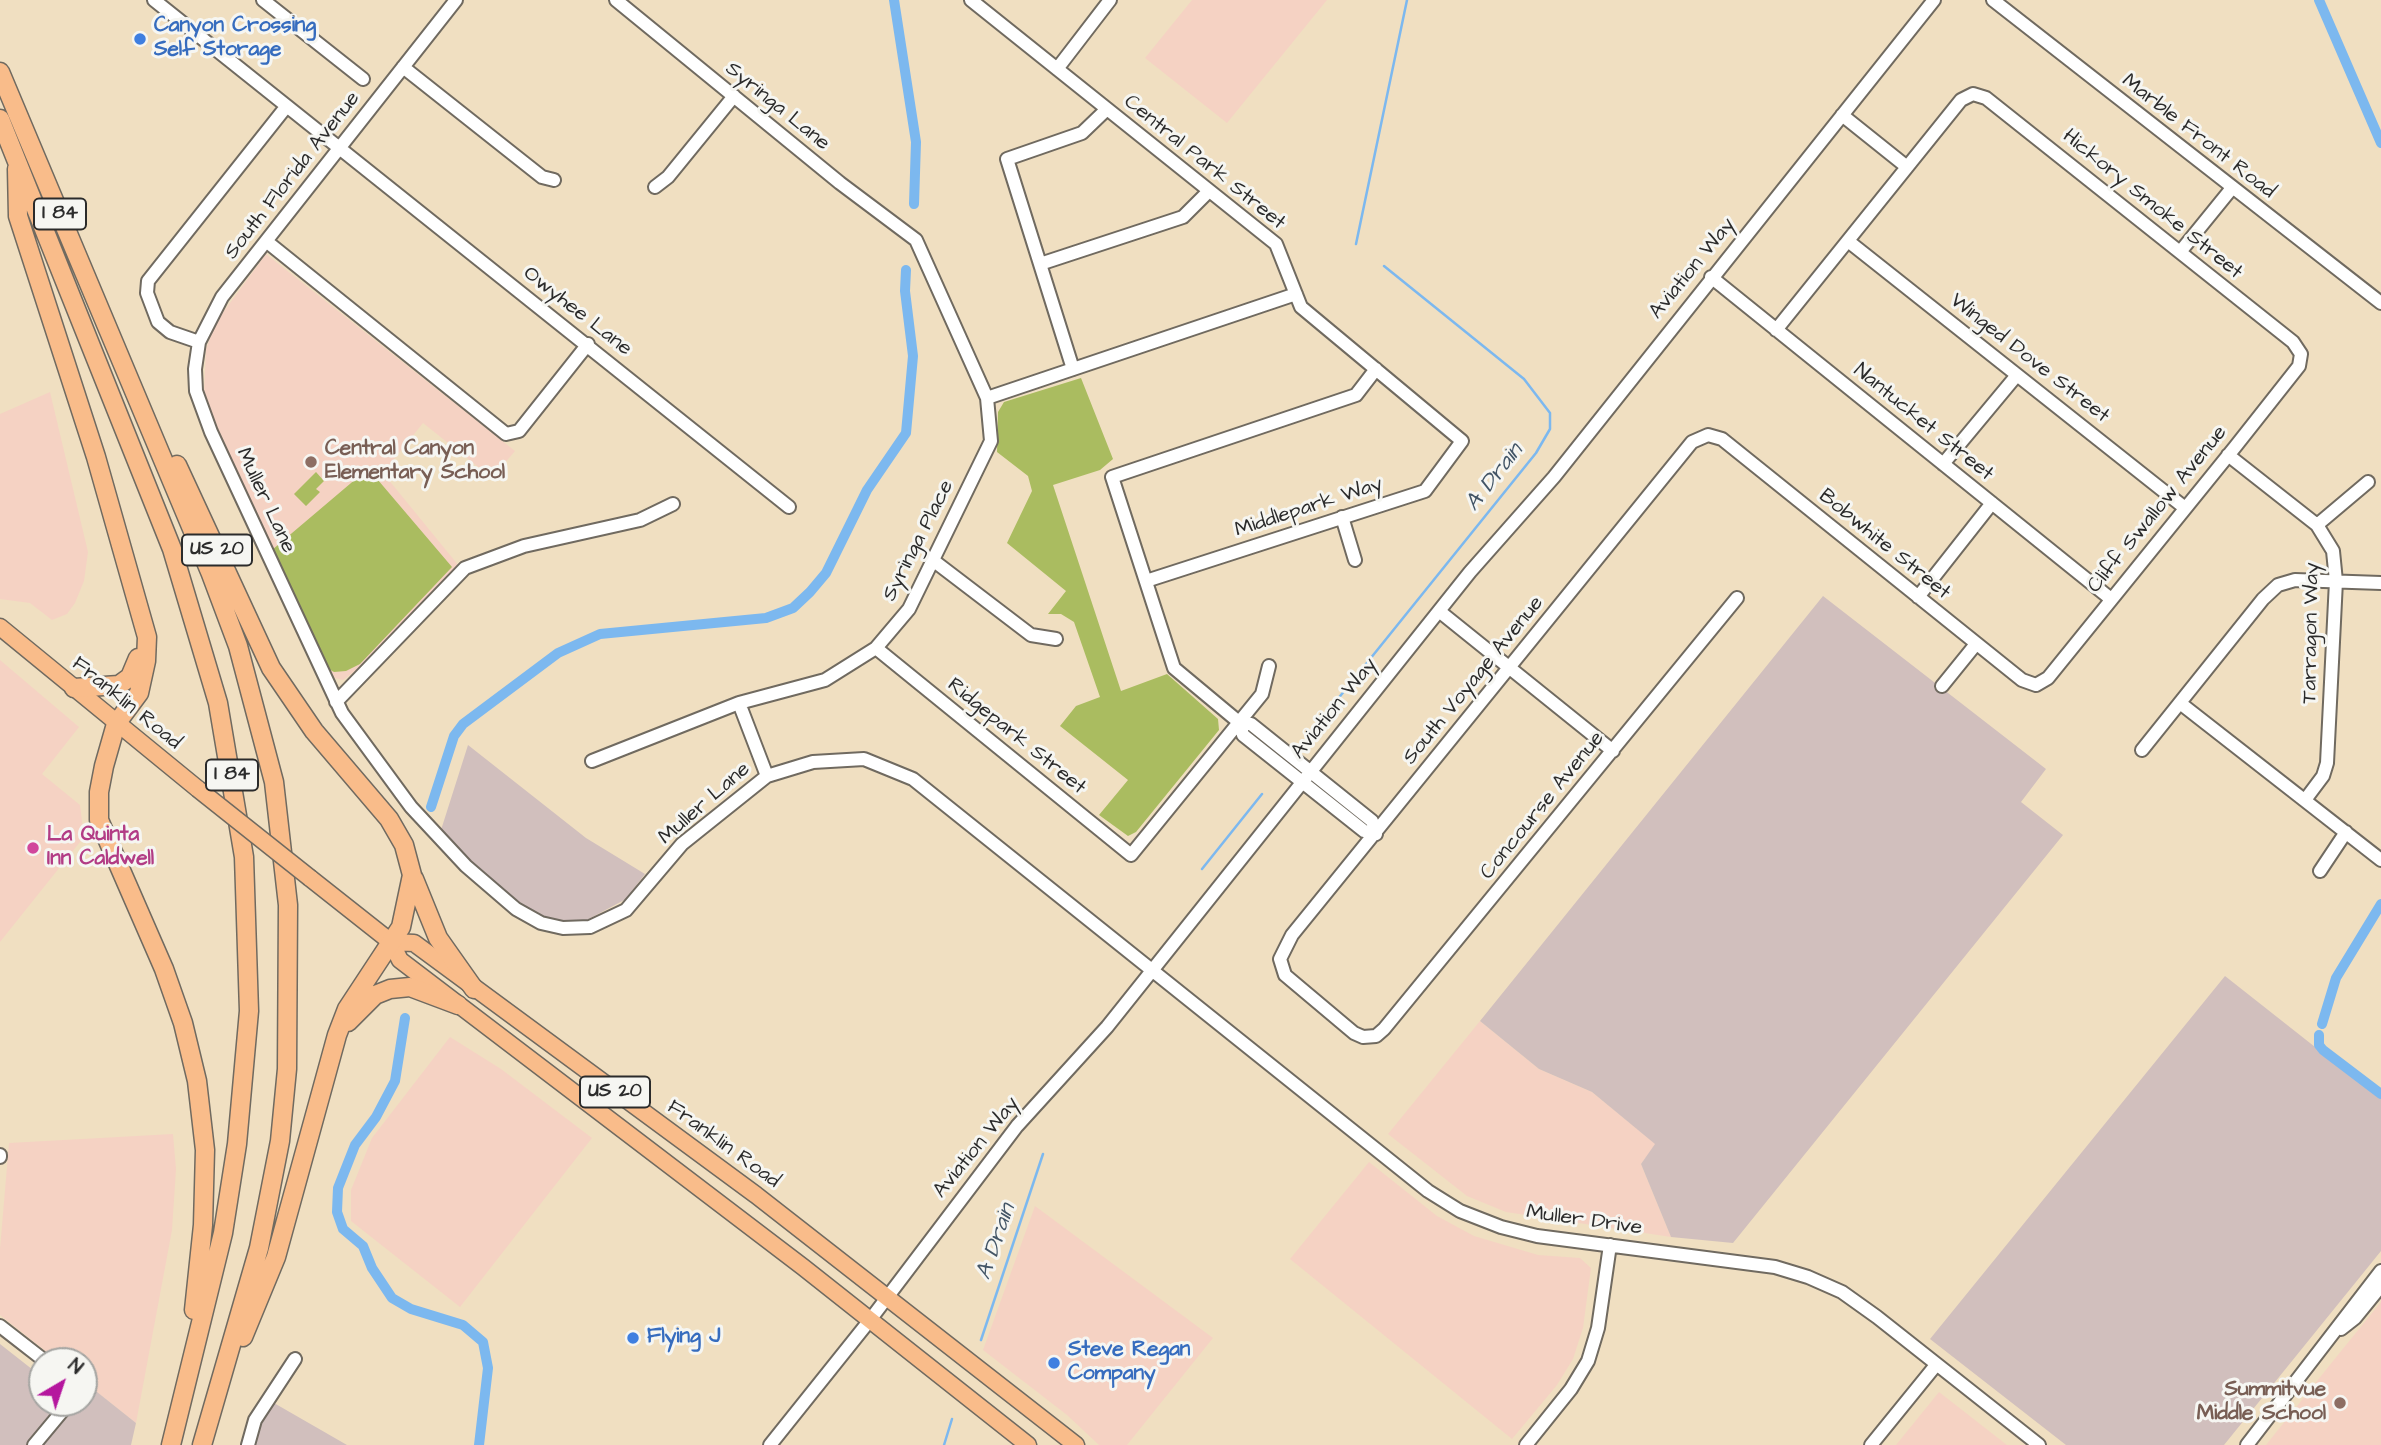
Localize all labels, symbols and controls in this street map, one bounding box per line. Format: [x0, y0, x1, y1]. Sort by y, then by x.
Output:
place label: Canyon Crossing Self Storage [154, 14, 316, 64]
marker: Canyon Crossing Self Storage [132, 31, 148, 47]
street label: Syringa Lane [720, 57, 834, 157]
street label: Marble Front Road [2116, 69, 2280, 205]
street label: South Florida Avenue [220, 87, 366, 265]
street label: Central Park Street [1118, 90, 1290, 236]
street label: Hickory Smoke Street [2057, 125, 2247, 285]
road number: I 84 [34, 198, 86, 230]
street label: Aviation Way [1645, 213, 1741, 325]
street label: Owyhee Lane [518, 262, 636, 362]
street label: Winged Dove Street [1944, 289, 2114, 429]
street label: Nantucket Street [1848, 359, 1998, 487]
street label: Cliff Swallow Avenue [2083, 421, 2233, 599]
place label: Central Canyon Elementary School [325, 437, 505, 487]
water label: A Drain [1460, 439, 1530, 517]
street label: Muller Lane [230, 444, 300, 558]
marker: Central Canyon Elementary School [303, 454, 319, 470]
street label: Middlepark Way [1232, 472, 1386, 544]
street label: Syringa Place [878, 476, 960, 606]
street label: Bobwhite Street [1813, 484, 1955, 606]
road number: US 20 [182, 534, 252, 566]
street label: Tarragon Way [2298, 562, 2326, 704]
street label: South Voyage Avenue [1398, 592, 1550, 770]
street label: Franklin Road [66, 652, 186, 756]
street label: Aviation Way [1287, 653, 1383, 765]
street label: Ridgepark Street [942, 673, 1090, 801]
street label: Concourse Avenue [1476, 727, 1610, 885]
street label: Muller Lane [654, 757, 756, 851]
road number: I 84 [206, 760, 258, 790]
place label: La Quinta Inn Caldwell [47, 823, 154, 873]
marker: La Quinta Inn Caldwell [25, 840, 41, 856]
road number: US 20 [580, 1076, 650, 1108]
street label: Aviation Way [929, 1092, 1025, 1204]
street label: Franklin Road [661, 1095, 785, 1195]
street label: Muller Drive [1524, 1200, 1644, 1242]
water label: A Drain [971, 1201, 1023, 1283]
place label: Flying J [647, 1325, 720, 1351]
marker: Flying J [625, 1330, 641, 1346]
place label: Steve Regan Company [1068, 1338, 1190, 1388]
north arrow [28, 1347, 98, 1417]
text: N [62, 1353, 88, 1381]
marker: Steve Regan Company [1046, 1355, 1062, 1371]
place label: Summitvue Middle School [2197, 1378, 2326, 1428]
marker: Summitvue Middle School [2332, 1395, 2348, 1411]

